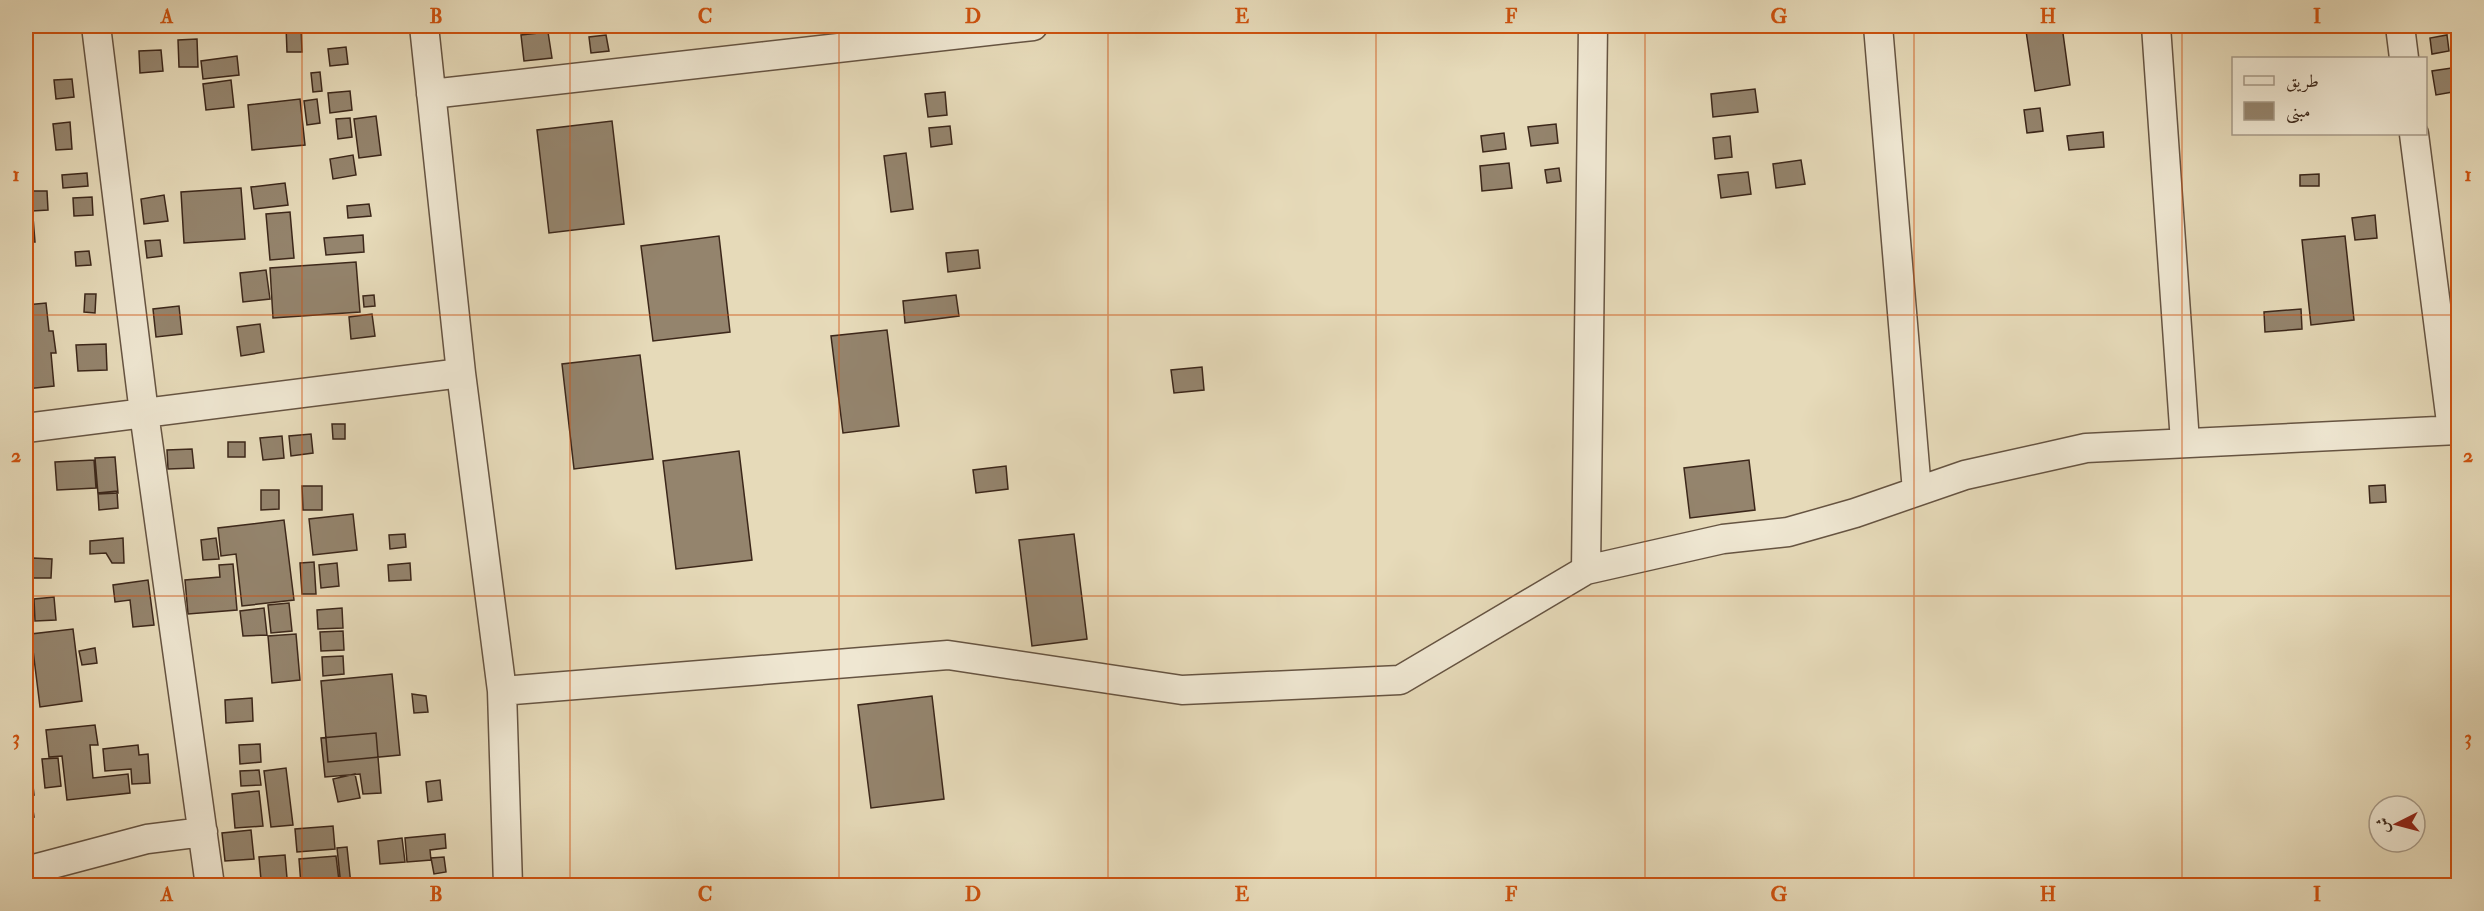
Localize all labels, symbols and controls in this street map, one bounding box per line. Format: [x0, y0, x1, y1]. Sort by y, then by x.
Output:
text: A [160, 4, 174, 29]
text: B [429, 4, 443, 29]
text: C [698, 4, 712, 29]
text: D [965, 4, 981, 29]
text: E [1235, 4, 1250, 29]
text: F [1505, 4, 1518, 29]
text: G [1771, 4, 1788, 29]
text: H [2040, 4, 2056, 29]
text: I [2313, 4, 2321, 29]
legend [2232, 57, 2427, 135]
text: طريق [2286, 70, 2319, 93]
text: مبنى [2286, 100, 2311, 124]
text: 1 [12, 162, 20, 187]
text: 1 [2464, 162, 2472, 187]
text: 2 [11, 443, 21, 468]
text: 2 [2463, 443, 2473, 468]
text: 3 [12, 725, 20, 750]
text: 3 [2464, 725, 2472, 750]
north arrow [2367, 794, 2427, 854]
text: ش [2372, 817, 2394, 834]
text: A [160, 882, 174, 907]
text: B [429, 882, 443, 907]
text: C [698, 882, 712, 907]
text: D [965, 882, 981, 907]
text: E [1235, 882, 1250, 907]
text: F [1505, 882, 1518, 907]
text: G [1771, 882, 1788, 907]
text: H [2040, 882, 2056, 907]
text: I [2313, 882, 2321, 907]

